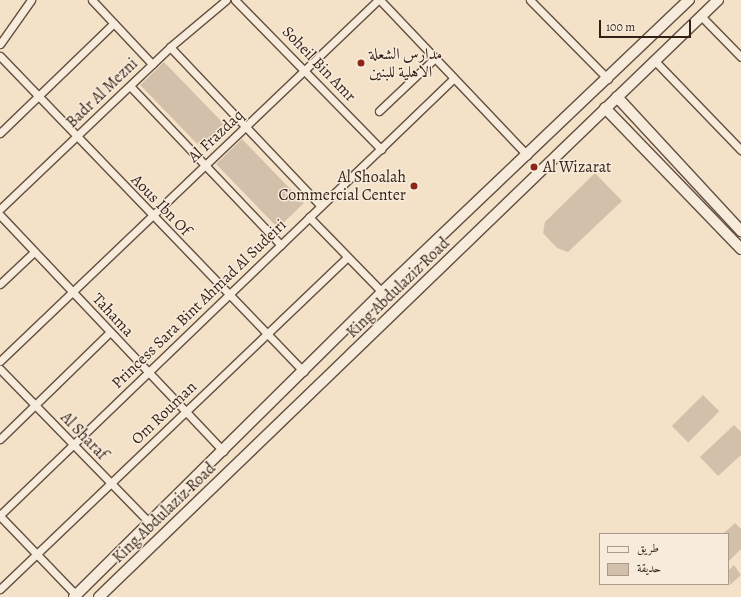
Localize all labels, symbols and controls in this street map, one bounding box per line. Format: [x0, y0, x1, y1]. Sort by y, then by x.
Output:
scale bar [601, 12, 693, 38]
text: 100 m [606, 19, 635, 35]
street label: Soheil Bin Amr [278, 22, 360, 106]
place label: مدارس الشعلة الاهلية للبنين [369, 44, 442, 82]
street label: Badr Al Mezni [62, 54, 142, 132]
marker: مدارس الشعلة الاهلية للبنين [356, 58, 366, 68]
street label: Al Frazdaq [184, 105, 248, 167]
place label: Al Wizarat [543, 157, 611, 177]
marker: Al Wizarat [528, 161, 540, 173]
place label: Al Shoalah Commercial Center [279, 167, 406, 205]
street label: Aous Ibn Of [127, 170, 195, 240]
marker: Al Shoalah Commercial Center [409, 181, 419, 191]
street label: Princess Sara Bint Ahmad Al Sudeiri [108, 215, 290, 393]
street label: King Abdulaziz Road [342, 234, 454, 342]
street label: Tahama [88, 289, 138, 341]
street label: Om Rouman [127, 377, 201, 449]
street label: Al Sharaf [57, 408, 111, 464]
street label: King Abdulaziz Road [108, 459, 220, 567]
legend [599, 533, 729, 585]
text: طريق [637, 540, 659, 556]
text: حديقة [637, 560, 661, 576]

